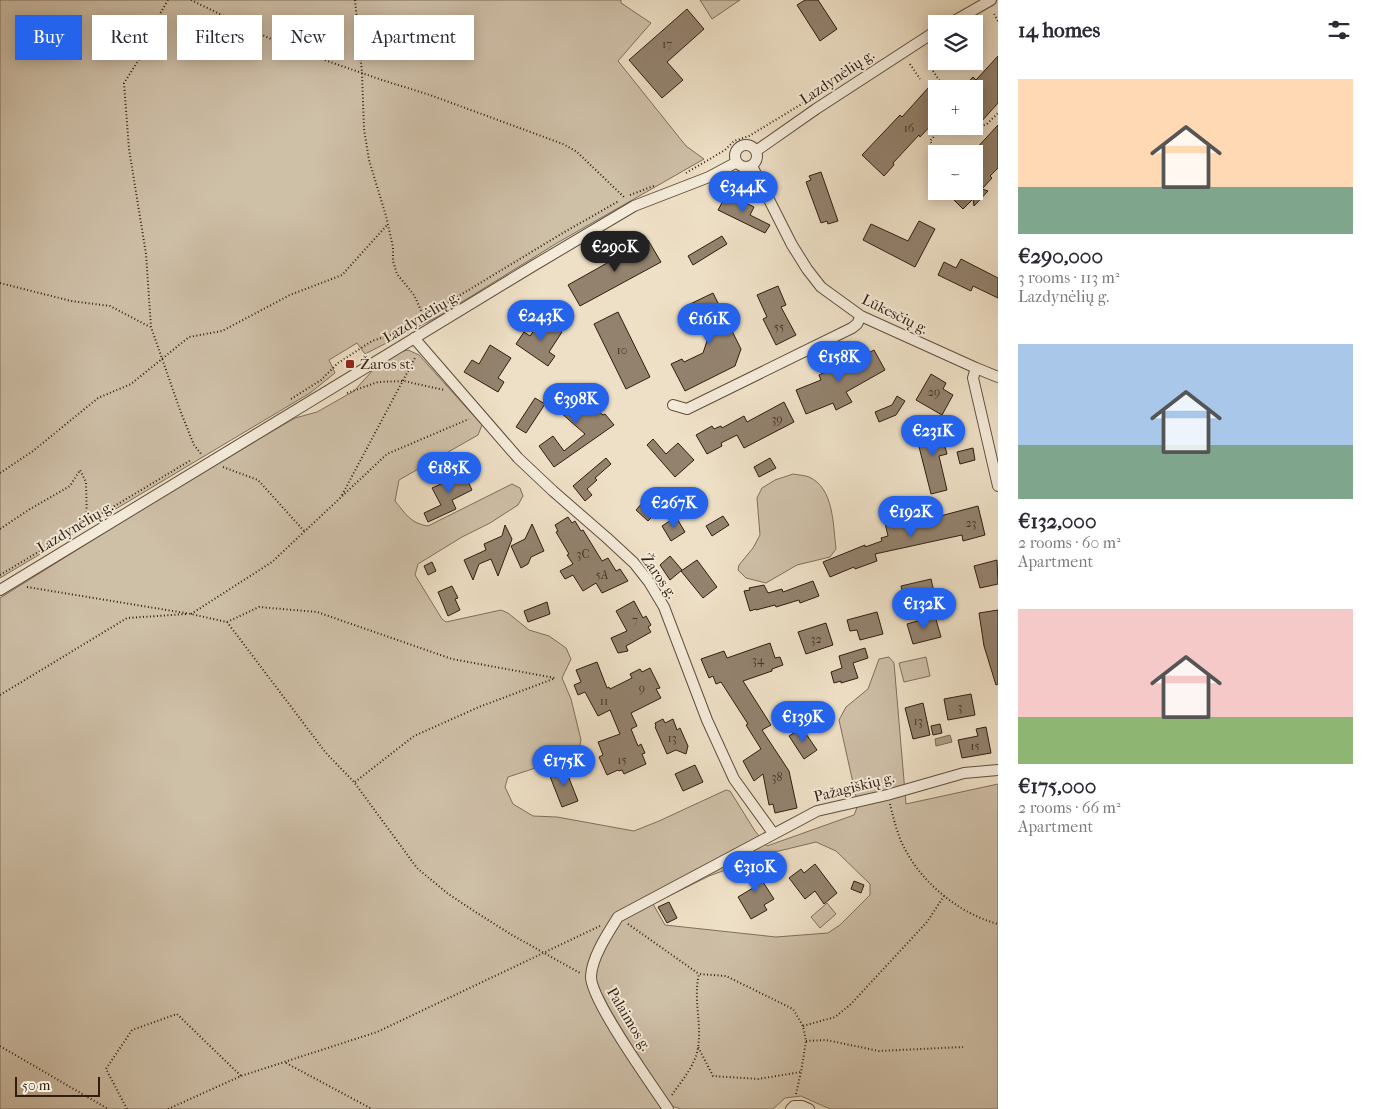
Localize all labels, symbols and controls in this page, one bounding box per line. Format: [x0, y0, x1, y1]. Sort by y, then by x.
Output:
chip: Buy [15, 15, 82, 60]
chip: Rent [92, 15, 167, 60]
chip: Filters [177, 15, 262, 60]
chip: New [272, 15, 344, 60]
chip: Apartment [354, 15, 474, 60]
map controls [928, 15, 983, 200]
button: layers [928, 15, 983, 70]
icon: filters [1325, 16, 1353, 44]
text: 14 homes [1018, 18, 1100, 42]
house number: 17 [662, 37, 672, 51]
street label: Lazdynėlių g. [796, 46, 878, 108]
button: + [928, 80, 983, 135]
icon: home [1141, 112, 1231, 202]
house number: 16 [904, 121, 915, 135]
button: − [928, 145, 983, 200]
pin: €344K [708, 170, 778, 213]
text: €344K [720, 177, 766, 196]
pin: €290K [580, 230, 650, 273]
text: €290K [592, 237, 638, 256]
text: €290,000 [1018, 244, 1103, 268]
text: 3 rooms · 113 m² [1018, 268, 1119, 287]
street label: Lazdynėlių g. [380, 287, 462, 347]
text: Lazdynėlių g. [1018, 287, 1109, 306]
street label: Lūkesčių g. [859, 290, 931, 338]
pin: €243K [506, 300, 576, 342]
pin: €161K [674, 302, 744, 345]
text: €243K [518, 306, 564, 325]
text: €161K [688, 309, 730, 328]
house number: 55 [774, 320, 784, 334]
pin: €158K [804, 340, 874, 383]
house number: 10 [617, 343, 627, 357]
text: €158K [818, 347, 860, 366]
place label: Žaros st. [360, 355, 414, 373]
marker: Žaros st. [344, 358, 356, 370]
icon: home [1141, 377, 1231, 467]
pin: €398K [541, 382, 611, 425]
house number: 29 [928, 385, 940, 399]
text: €398K [554, 389, 598, 408]
house number: 39 [771, 412, 783, 426]
pin: €231K [898, 414, 968, 457]
text: €231K [912, 421, 954, 440]
pin: €185K [414, 452, 484, 494]
text: €185K [428, 458, 470, 477]
pin: €267K [639, 486, 709, 529]
text: €267K [651, 493, 697, 512]
pin: €192K [876, 496, 946, 538]
street label: Lazdynėlių g. [34, 497, 116, 557]
text: €192K [889, 502, 933, 521]
text: €132,000 [1018, 509, 1097, 533]
house number: 23 [965, 516, 977, 530]
text: 2 rooms · 60 m² [1018, 533, 1121, 552]
house number: 3C [576, 547, 590, 561]
street label: Žaros g. [637, 550, 681, 602]
text: Apartment [1018, 552, 1093, 571]
house number: 5A [596, 568, 609, 582]
pin: €132K [889, 588, 959, 630]
text: €132K [903, 594, 945, 613]
house number: 7 [632, 613, 638, 627]
house number: 32 [810, 632, 822, 646]
icon: home [1141, 642, 1231, 732]
house number: 34 [752, 653, 765, 667]
house number: 9 [639, 681, 645, 695]
house number: 11 [600, 694, 608, 708]
pin: €139K [768, 700, 838, 743]
house number: 3 [958, 700, 963, 714]
text: €139K [782, 707, 824, 726]
house number: 13 [913, 714, 923, 728]
house number: 13 [667, 731, 677, 745]
house number: 15 [970, 739, 980, 753]
pin: €175K [529, 744, 599, 787]
text: €175K [543, 751, 585, 770]
house number: 15 [617, 753, 627, 767]
street label: Pažagiškių g. [812, 768, 896, 806]
house number: 38 [772, 770, 782, 784]
text: €175,000 [1018, 774, 1096, 798]
text: 2 rooms · 66 m² [1018, 798, 1120, 817]
text: Apartment [1018, 817, 1093, 836]
pin: €310K [720, 850, 790, 893]
text: €310K [734, 857, 776, 876]
street label: Palaimos g. [603, 984, 655, 1054]
scale bar [15, 1074, 100, 1097]
text: 50 m [22, 1077, 50, 1094]

